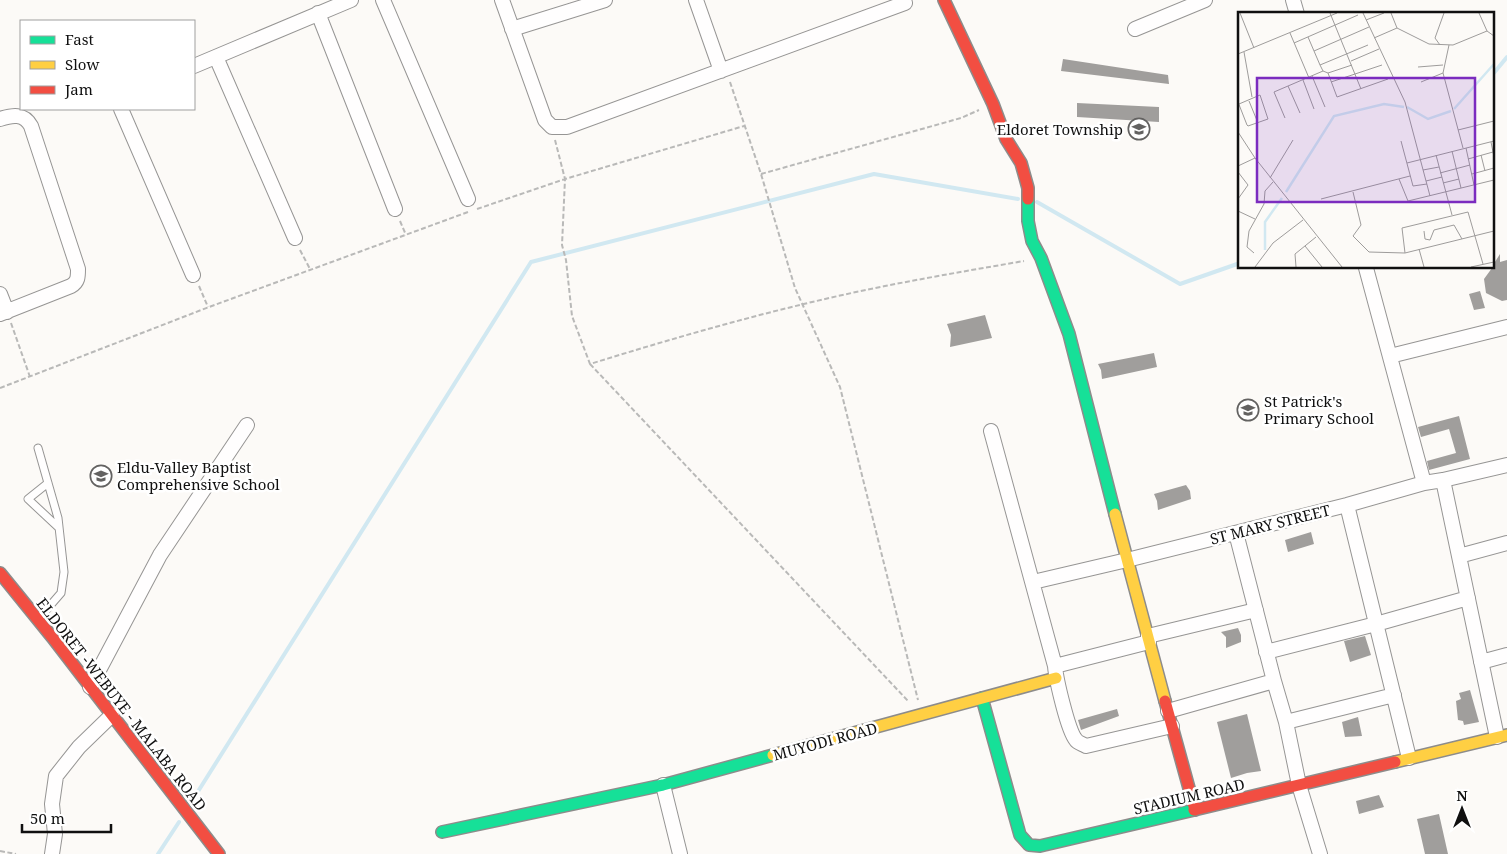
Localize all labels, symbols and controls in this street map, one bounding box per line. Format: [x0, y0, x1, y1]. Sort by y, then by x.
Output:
inset map [1238, 12, 1494, 269]
legend [20, 20, 195, 110]
text: Fast [65, 29, 94, 49]
text: Slow [65, 54, 99, 74]
text: Jam [64, 79, 93, 99]
school or university icon: Eldoret Township [1127, 117, 1151, 141]
place label: Eldoret Township [997, 119, 1123, 139]
place label: St Patrick's Primary School [1264, 391, 1374, 428]
school or university icon: St Patrick's Primary School [1236, 398, 1260, 422]
place label: Eldu-Valley Baptist Comprehensive School [117, 457, 280, 494]
school or university icon: Eldu-Valley Baptist Comprehensive School [89, 464, 113, 488]
street label: ST MARY STREET [1208, 499, 1332, 549]
street label: ELDORET -WEBUYE - MALABA ROAD [33, 593, 211, 815]
street label: MUYODI ROAD [771, 717, 879, 765]
street label: STADIUM ROAD [1131, 773, 1247, 819]
north arrow [1437, 784, 1487, 834]
text: N [1456, 786, 1468, 805]
scale bar [22, 802, 111, 834]
text: 50 m [30, 808, 65, 828]

